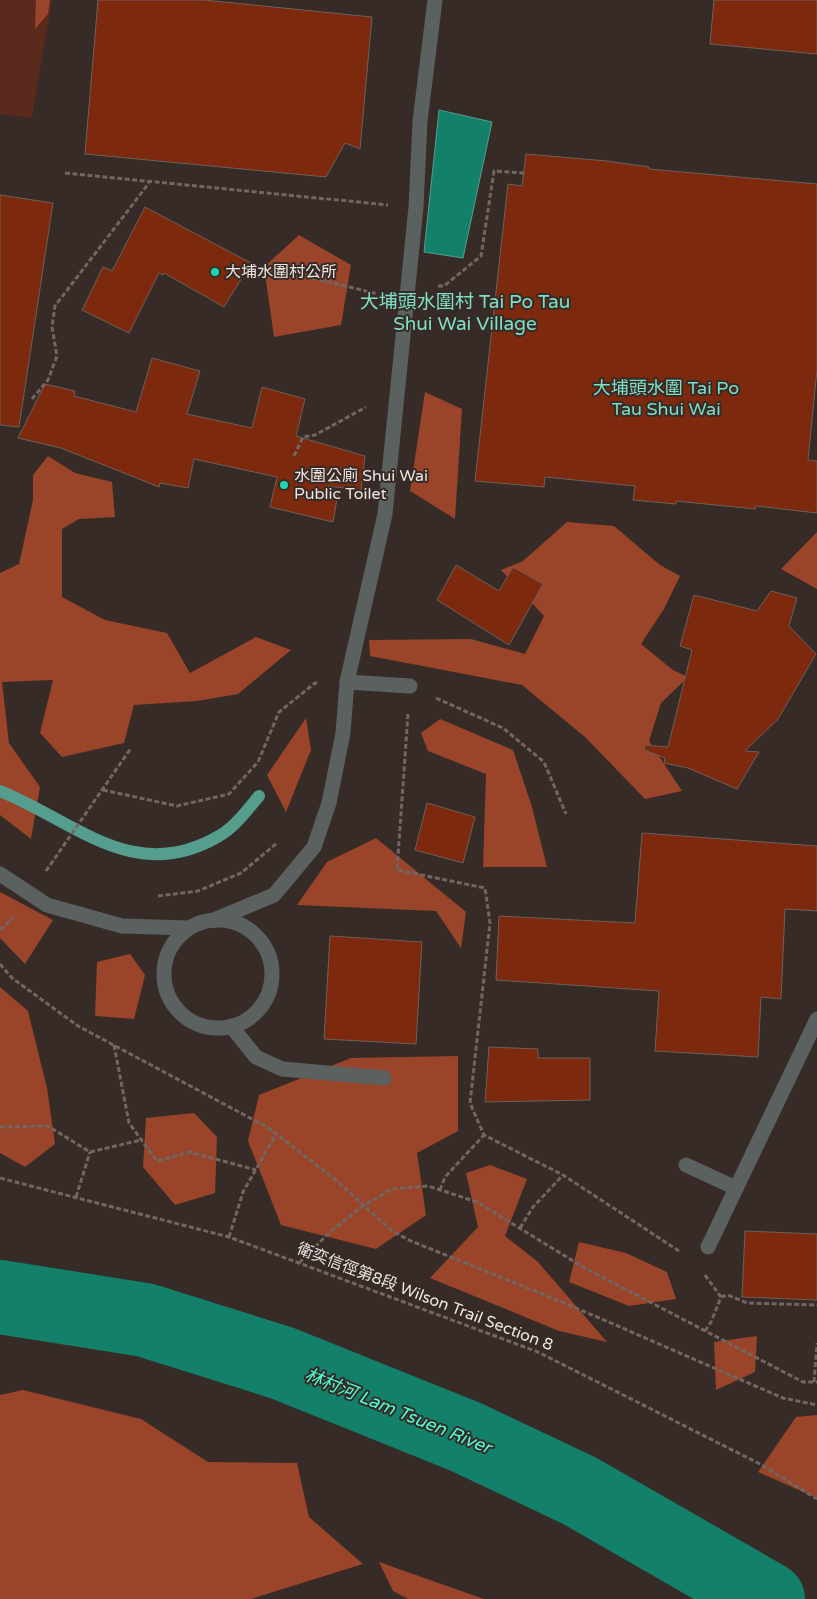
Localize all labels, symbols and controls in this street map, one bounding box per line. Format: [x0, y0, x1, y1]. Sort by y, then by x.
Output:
place label: 大埔水圍村公所 [225, 262, 337, 282]
marker: 大埔水圍村公所 [209, 266, 221, 278]
district label: 大埔頭水圍村 Tai Po Tau Shui Wai Village [360, 291, 570, 335]
district label: 大埔頭水圍 Tai Po Tau Shui Wai [593, 377, 739, 420]
place label: 水圍公廁 Shui Wai Public Toilet [294, 466, 428, 504]
marker: 水圍公廁 Shui Wai Public Toilet [278, 479, 290, 491]
street label: 衛奕信徑第8段 Wilson Trail Section 8 [294, 1239, 556, 1355]
water label: 林村河 Lam Tsuen River [302, 1363, 496, 1459]

